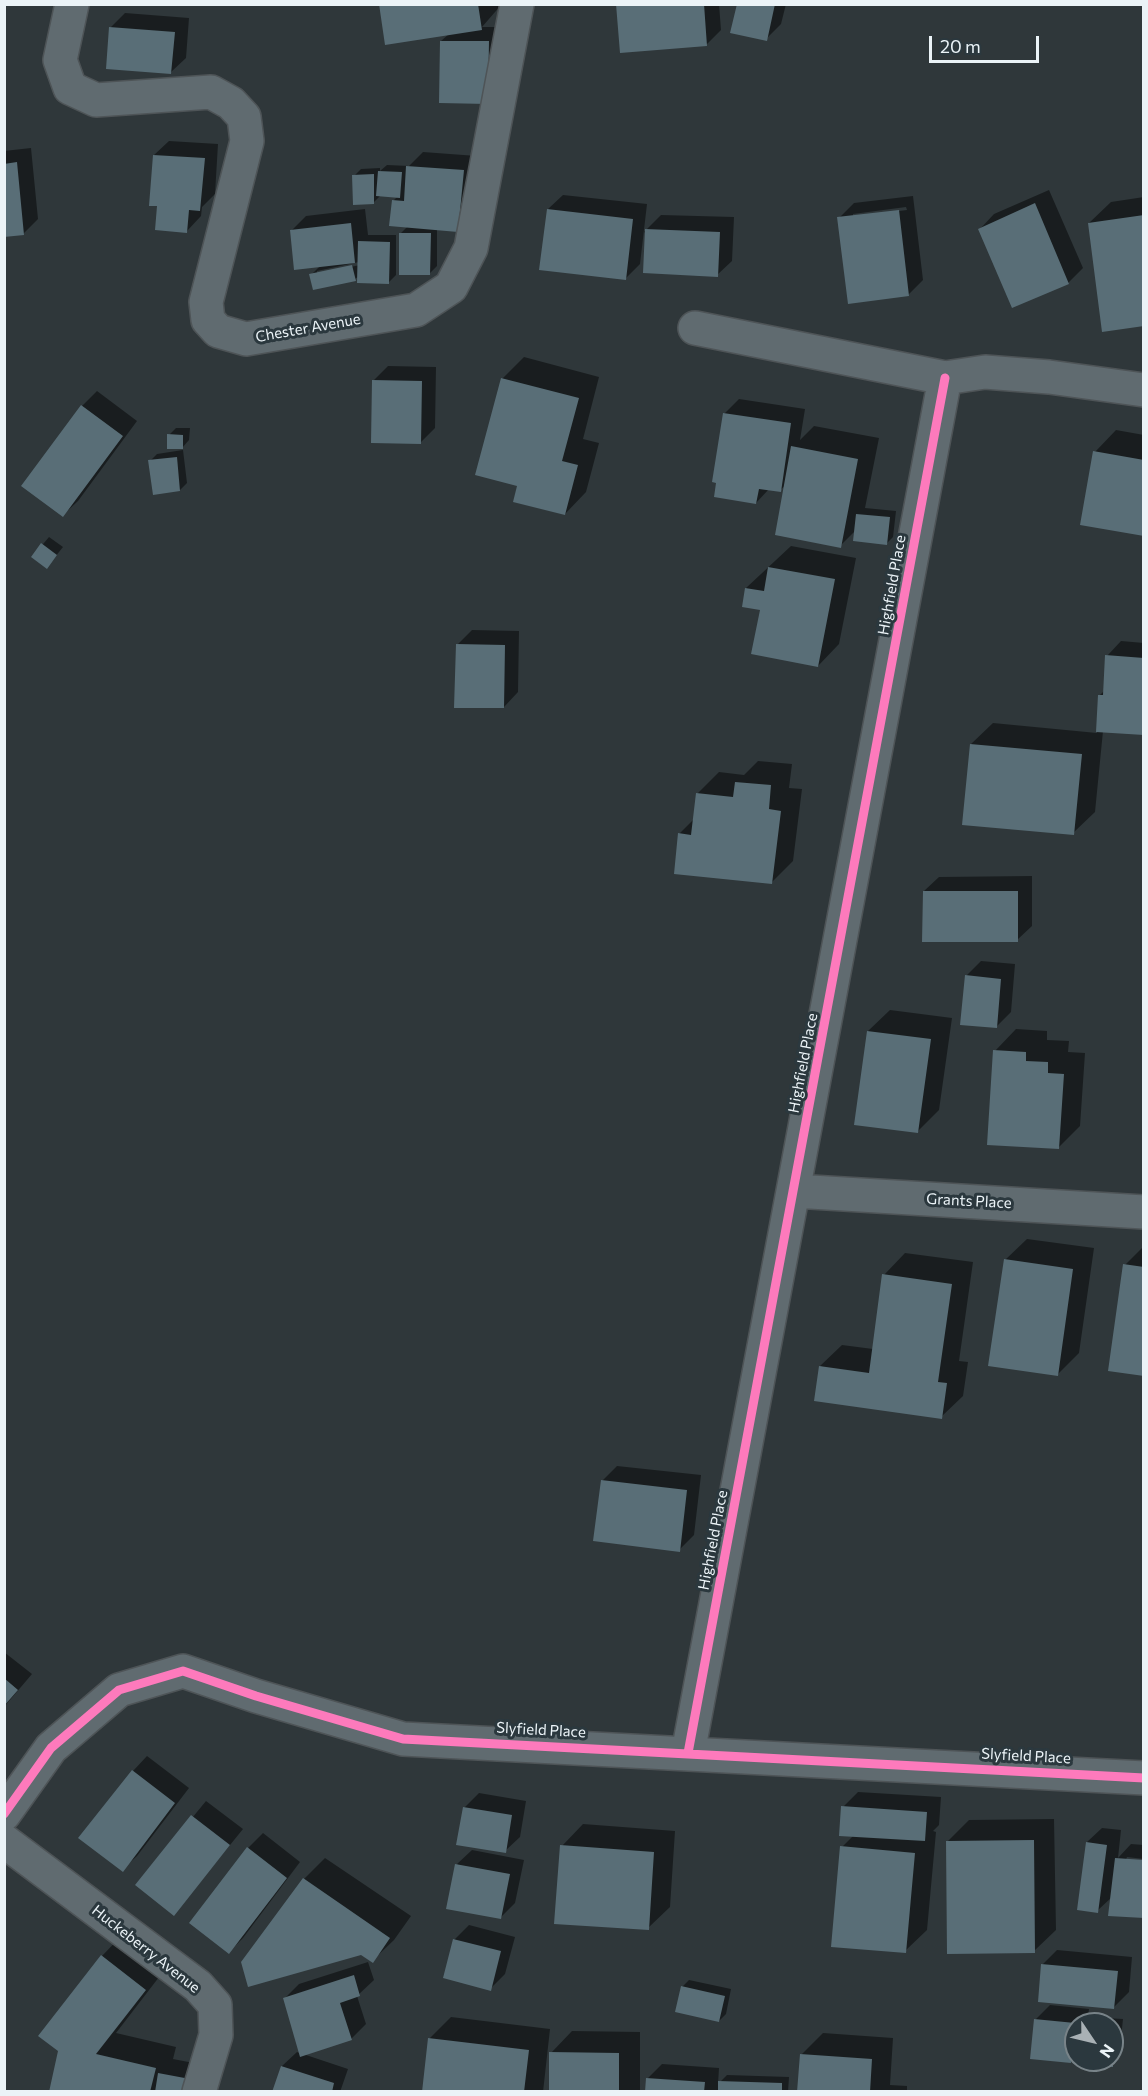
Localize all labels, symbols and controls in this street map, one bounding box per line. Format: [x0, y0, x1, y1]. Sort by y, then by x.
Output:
scale bar [932, 24, 1042, 62]
text: 20 m [940, 35, 981, 57]
street label: Chester Avenue [254, 310, 362, 346]
street label: Highfield Place [874, 534, 910, 636]
street label: Highfield Place [785, 1012, 821, 1114]
street label: Grants Place [926, 1190, 1012, 1212]
street label: Highfield Place [695, 1489, 731, 1591]
street label: Slyfield Place [496, 1719, 586, 1741]
street label: Slyfield Place [981, 1745, 1071, 1767]
street label: Huckeberry Avenue [88, 1901, 204, 1997]
north arrow [1064, 2012, 1124, 2072]
text: N [1096, 2041, 1119, 2062]

